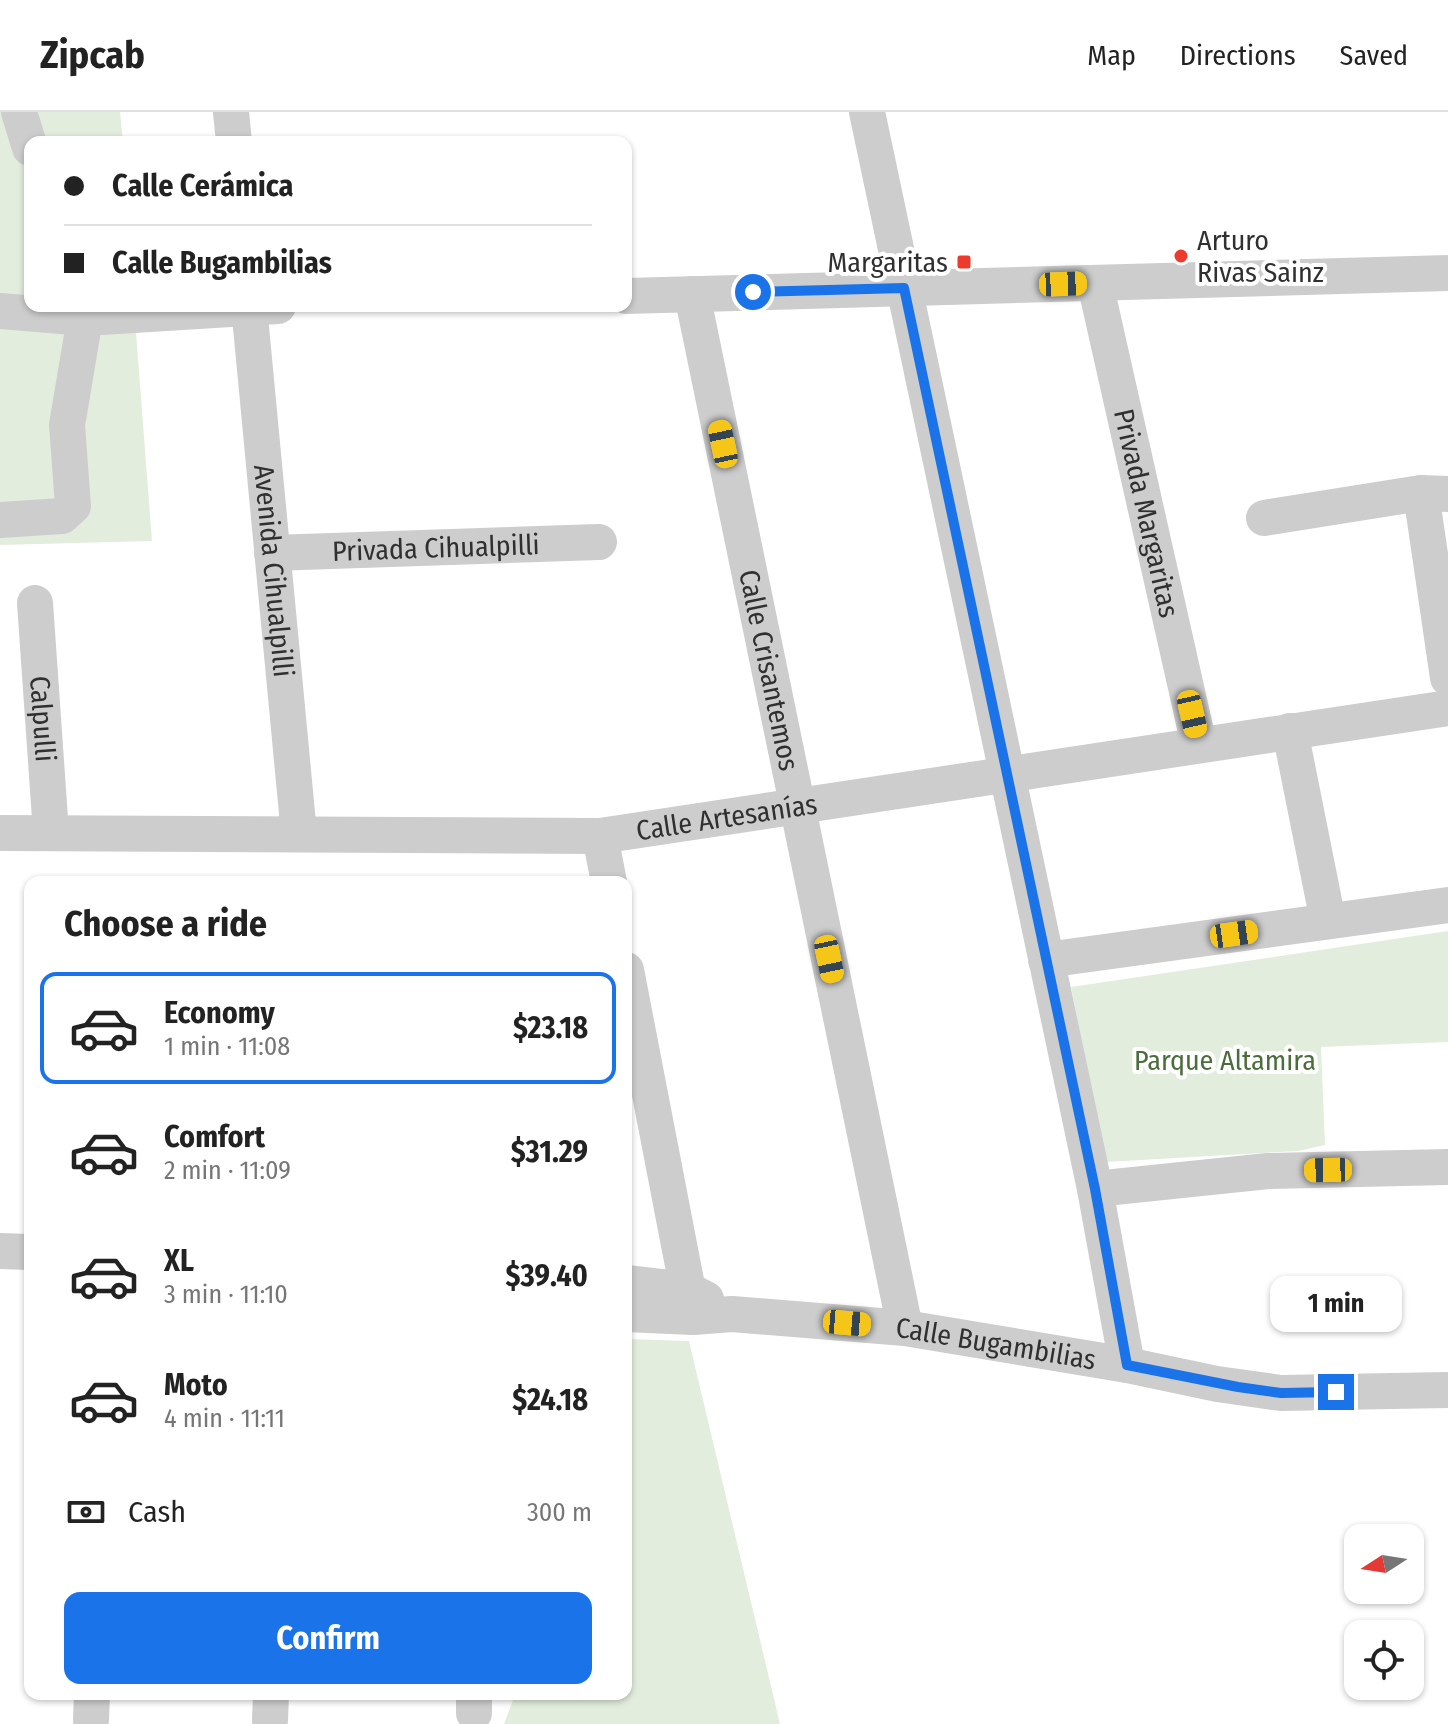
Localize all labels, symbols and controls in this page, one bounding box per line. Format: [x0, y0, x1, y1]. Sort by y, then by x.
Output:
text: Zipcab [40, 32, 145, 78]
text: Map [1087, 39, 1136, 72]
text: Directions [1180, 39, 1296, 72]
text: Saved [1340, 39, 1408, 72]
text: Calle Cerámica [112, 168, 293, 204]
place label: Arturo Rivas Sainz [1197, 224, 1324, 289]
text: Calle Bugambilias [112, 245, 332, 281]
place label: Margaritas [827, 246, 948, 279]
marker: Arturo Rivas Sainz [1172, 247, 1190, 265]
marker: Margaritas [955, 253, 973, 271]
car [1039, 271, 1087, 297]
route start [735, 274, 771, 310]
street label: Privada Margaritas [1107, 406, 1186, 621]
car [706, 418, 740, 470]
street label: Avenida Cihualpilli [247, 463, 300, 679]
street label: Privada Cihualpilli [332, 528, 540, 568]
street label: Calle Crisantemos [732, 567, 806, 774]
street label: Calpulli [23, 675, 62, 763]
car [1175, 688, 1209, 740]
street label: Calle Artesanías [634, 787, 819, 847]
text: Choose a ride [64, 902, 267, 946]
car [1209, 919, 1259, 949]
car [812, 933, 846, 985]
icon: car [68, 992, 140, 1064]
text: Economy [164, 995, 275, 1031]
text: $23.18 [513, 1010, 588, 1046]
text: 1 min · 11:08 [164, 1031, 290, 1062]
park label: Parque Altamira [1134, 1044, 1316, 1077]
icon: car [68, 1116, 140, 1188]
text: Comfort [164, 1119, 265, 1155]
text: $31.29 [511, 1134, 588, 1170]
text: 2 min · 11:09 [164, 1155, 291, 1186]
car [1304, 1158, 1352, 1182]
icon: car [68, 1240, 140, 1312]
text: XL [164, 1243, 194, 1279]
text: $39.40 [506, 1258, 588, 1294]
callout: 1 min [1270, 1276, 1402, 1332]
text: 3 min · 11:10 [164, 1279, 288, 1310]
text: 1 min [1308, 1288, 1364, 1319]
car [822, 1309, 872, 1337]
street label: Calle Bugambilias [895, 1311, 1098, 1377]
icon: car [68, 1364, 140, 1436]
text: Moto [164, 1367, 228, 1403]
route end [1318, 1374, 1354, 1410]
text: $24.18 [512, 1382, 588, 1418]
text: 4 min · 11:11 [164, 1403, 285, 1434]
icon: cash [64, 1490, 108, 1534]
text: Cash [128, 1494, 186, 1530]
text: 300 m [527, 1497, 592, 1528]
north arrow [1344, 1524, 1424, 1604]
map controls [1344, 1524, 1424, 1700]
button: Confirm [64, 1592, 592, 1684]
button: locate [1344, 1620, 1424, 1700]

